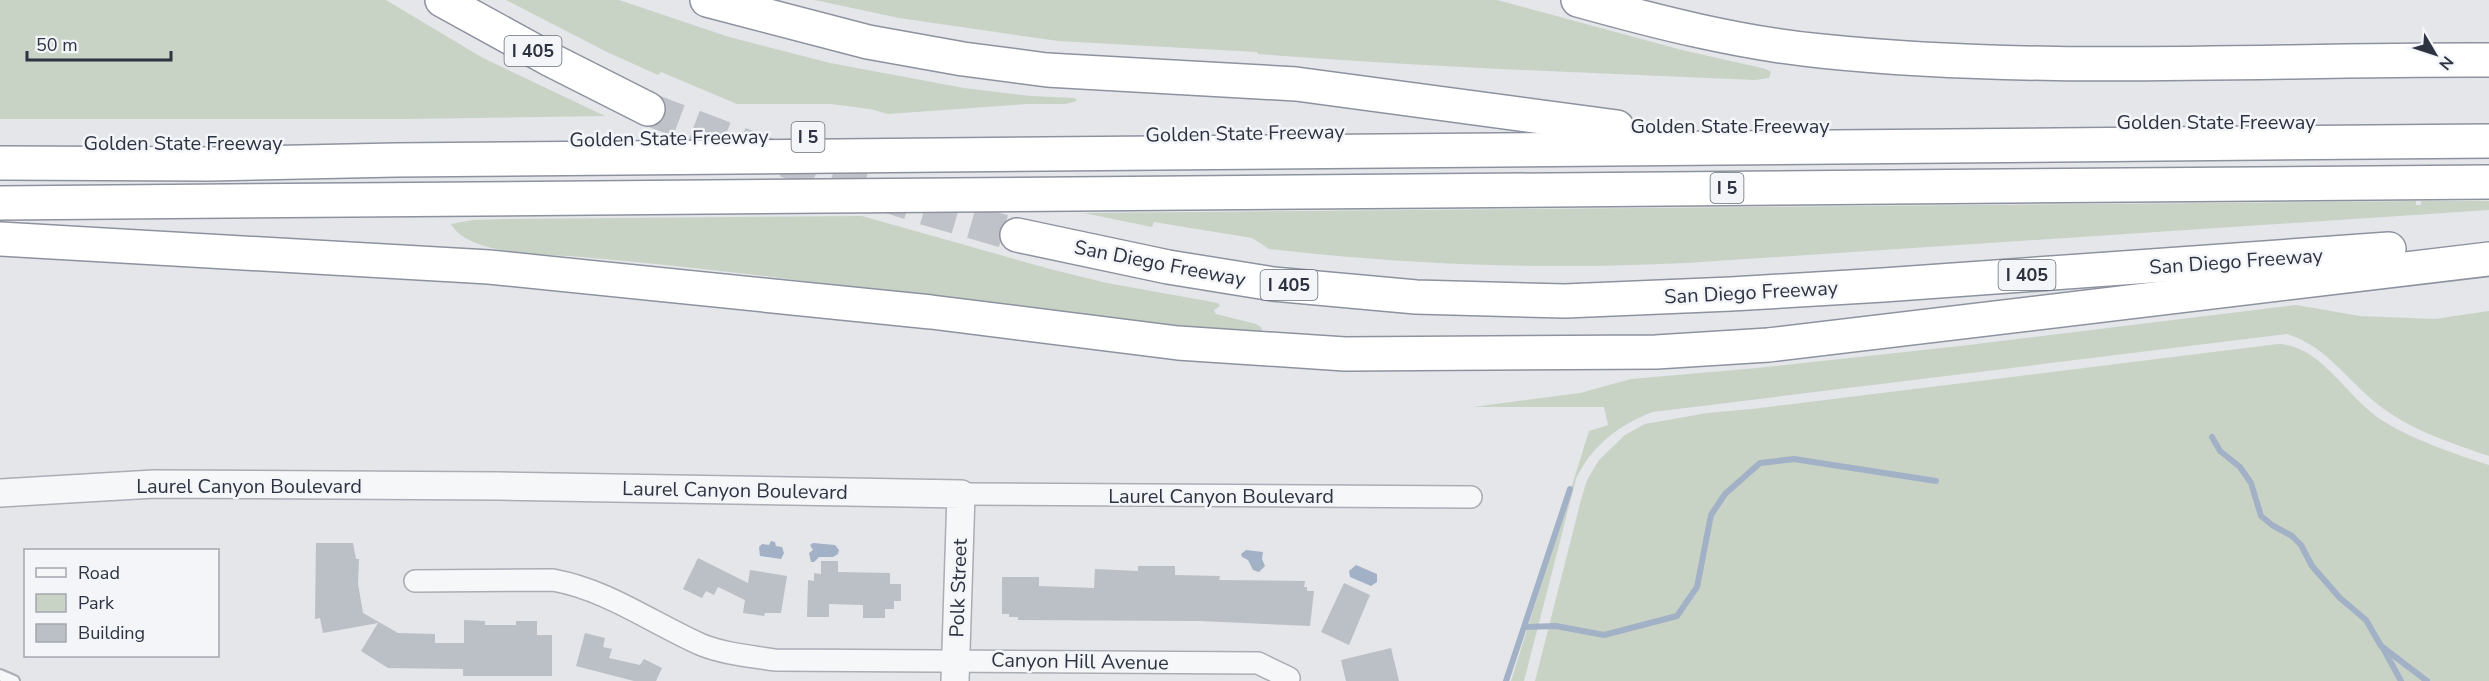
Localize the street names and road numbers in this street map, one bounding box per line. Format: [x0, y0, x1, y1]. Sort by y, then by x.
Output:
road number: I 405 [504, 36, 562, 66]
street label: Golden State Freeway [2116, 109, 2316, 136]
street label: Golden State Freeway [1630, 113, 1830, 140]
street label: Golden State Freeway [1145, 118, 1346, 149]
road number: I 5 [792, 122, 824, 152]
street label: Golden State Freeway [569, 123, 770, 154]
street label: Golden State Freeway [83, 130, 283, 157]
road number: I 5 [1710, 173, 1744, 203]
street label: San Diego Freeway [1072, 234, 1249, 293]
street label: San Diego Freeway [2148, 242, 2324, 281]
road number: I 405 [1998, 260, 2056, 290]
road number: I 405 [1260, 270, 1318, 300]
street label: San Diego Freeway [1664, 274, 1839, 311]
street label: Laurel Canyon Boulevard [136, 473, 362, 500]
street label: Laurel Canyon Boulevard [622, 475, 848, 506]
street label: Laurel Canyon Boulevard [1108, 483, 1334, 510]
street label: Polk Street [943, 537, 974, 638]
street label: Canyon Hill Avenue [991, 646, 1169, 677]

